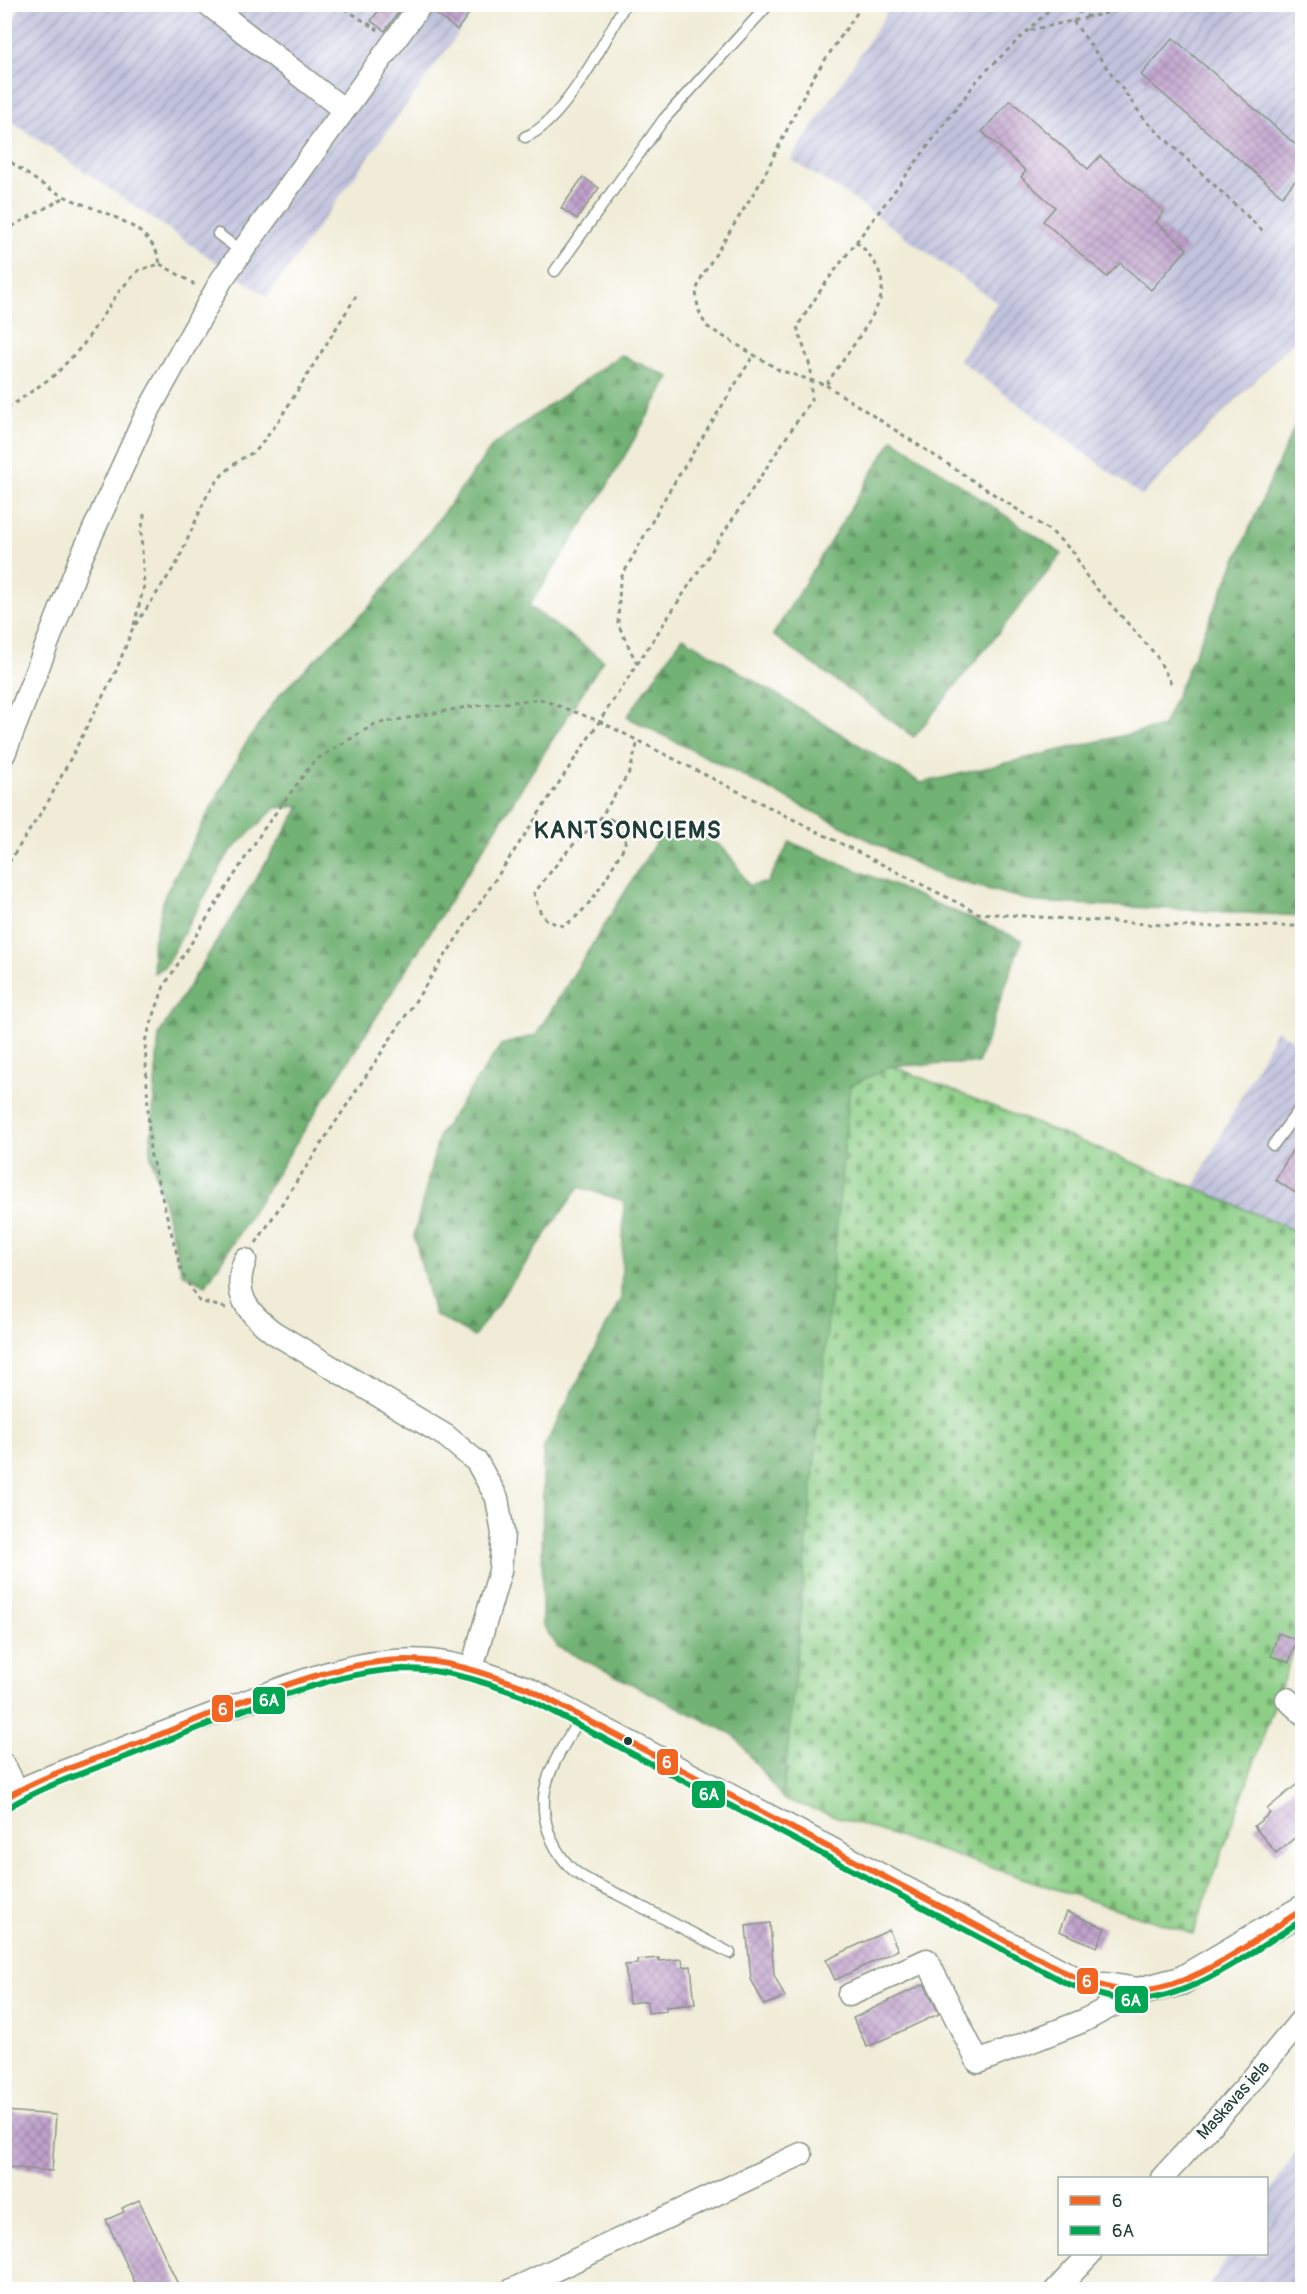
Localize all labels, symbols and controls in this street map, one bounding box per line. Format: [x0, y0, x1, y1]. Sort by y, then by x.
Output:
district label: KANTSONCIEMS [534, 816, 722, 845]
line badge: 6A [252, 1686, 286, 1715]
text: 6A [259, 1691, 279, 1711]
line badge: 6 [211, 1694, 234, 1723]
text: 6 [218, 1700, 228, 1720]
unlabelled marker [622, 1735, 634, 1747]
line badge: 6 [656, 1748, 679, 1776]
text: 6 [662, 1753, 672, 1773]
line badge: 6A [691, 1780, 726, 1809]
text: 6A [699, 1785, 719, 1805]
line badge: 6 [1076, 1967, 1099, 1995]
text: 6 [1082, 1972, 1092, 1992]
line badge: 6A [1114, 1985, 1149, 2014]
text: 6A [1121, 1991, 1141, 2011]
street label: Maskavas iela [1192, 2056, 1275, 2145]
legend [1058, 2177, 1268, 2255]
text: 6 [1112, 2190, 1122, 2213]
text: 6A [1112, 2220, 1134, 2243]

